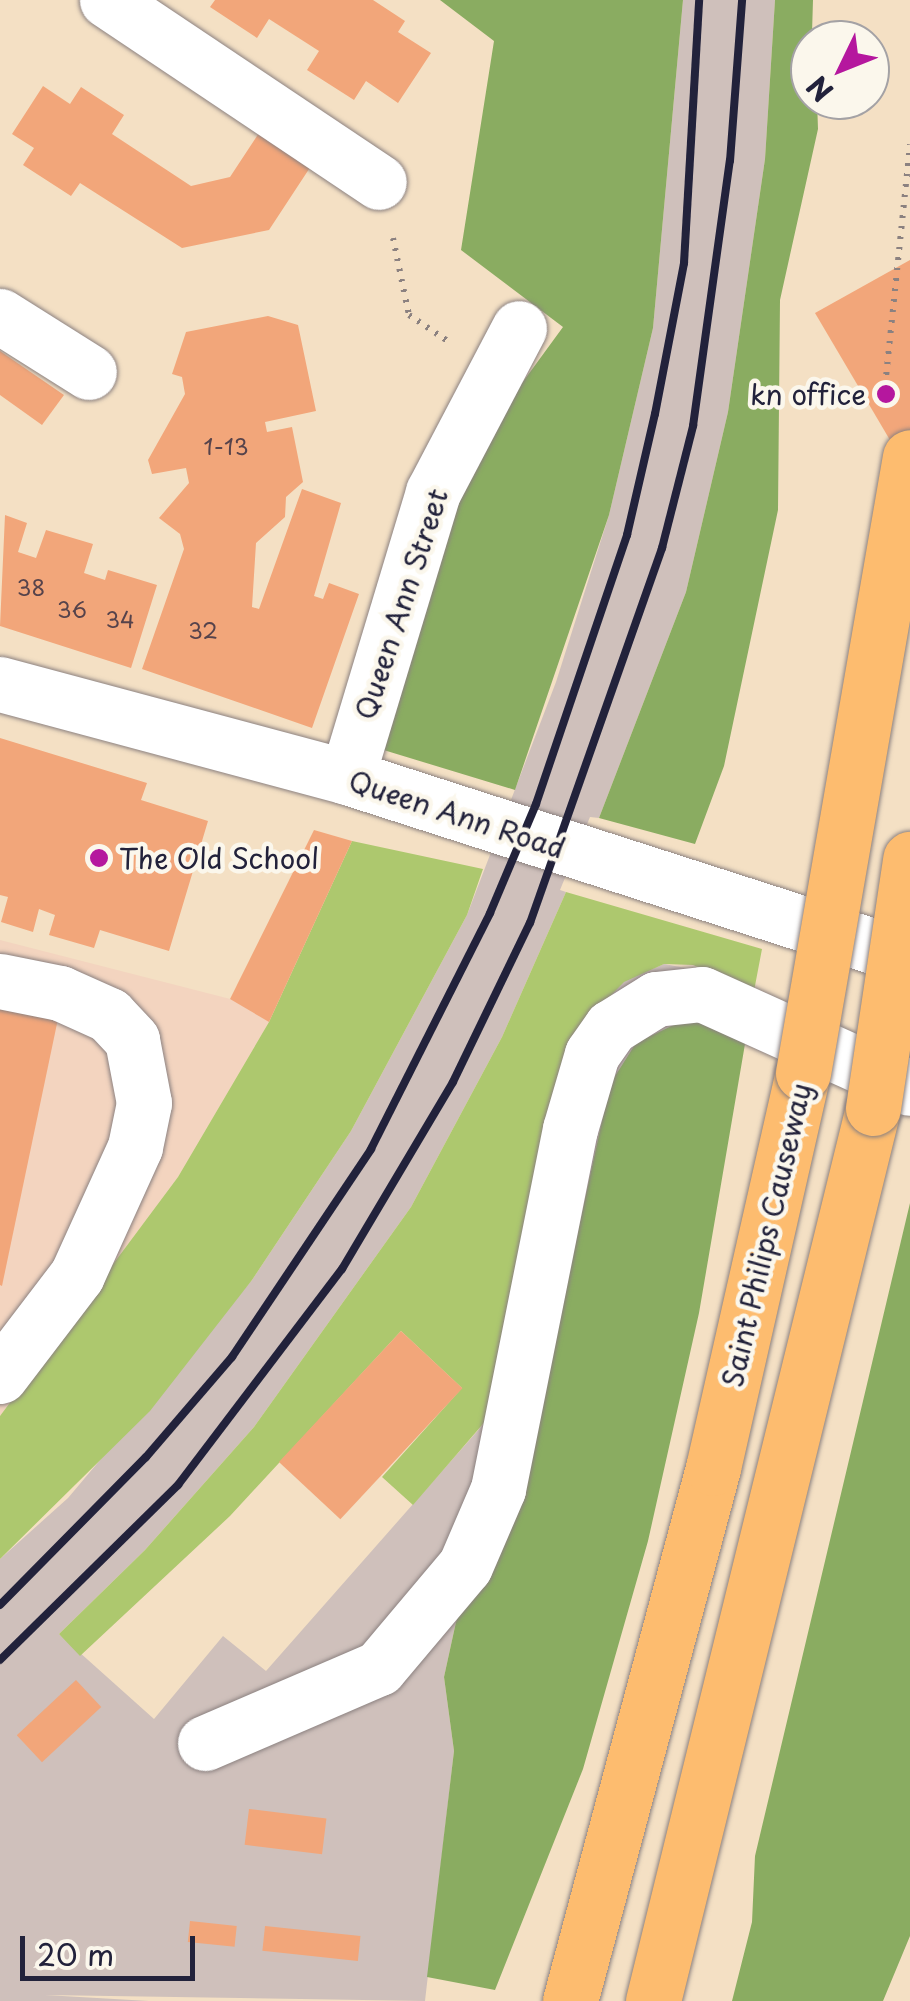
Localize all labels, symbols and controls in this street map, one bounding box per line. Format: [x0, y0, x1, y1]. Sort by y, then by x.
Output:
north arrow [790, 20, 890, 120]
text: N [796, 67, 842, 112]
place label: kn office [749, 377, 866, 411]
marker: kn office [875, 383, 897, 405]
house number: 1-13 [204, 433, 248, 459]
street label: Queen Ann Street [347, 483, 455, 725]
house number: 38 [17, 574, 45, 600]
house number: 36 [57, 596, 87, 622]
house number: 34 [105, 606, 135, 632]
house number: 32 [188, 617, 218, 643]
street label: Queen Ann Road [343, 763, 571, 865]
place label: The Old School [119, 841, 322, 875]
marker: The Old School [88, 847, 110, 869]
street label: Saint Philips Causeway [715, 1079, 817, 1391]
scale bar [25, 1916, 200, 1978]
text: 20 m [37, 1931, 114, 1976]

